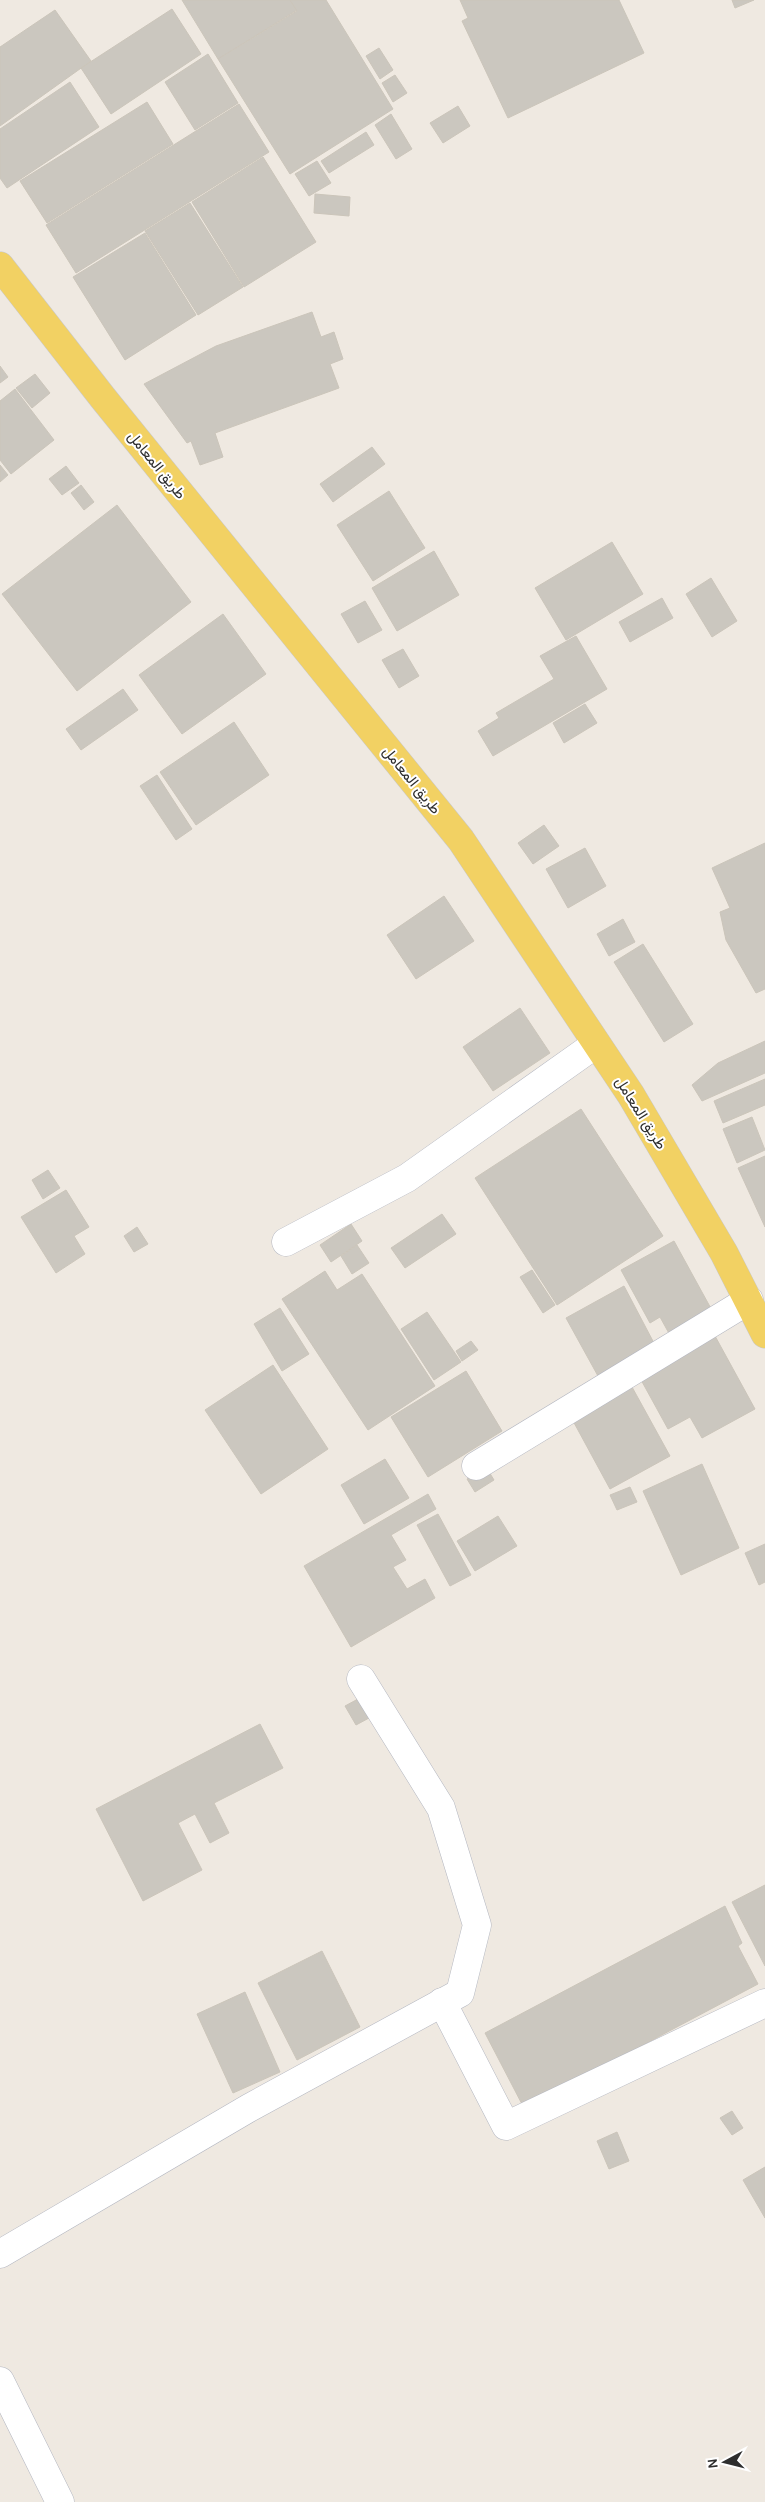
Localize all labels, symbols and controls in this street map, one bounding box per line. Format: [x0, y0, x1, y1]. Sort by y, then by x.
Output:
street label: طريق المعامل [123, 427, 190, 503]
street label: طريق المعامل [378, 742, 445, 818]
street label: طريق المعامل [611, 1073, 671, 1153]
north arrow [700, 2437, 750, 2487]
text: N [704, 2458, 722, 2470]

